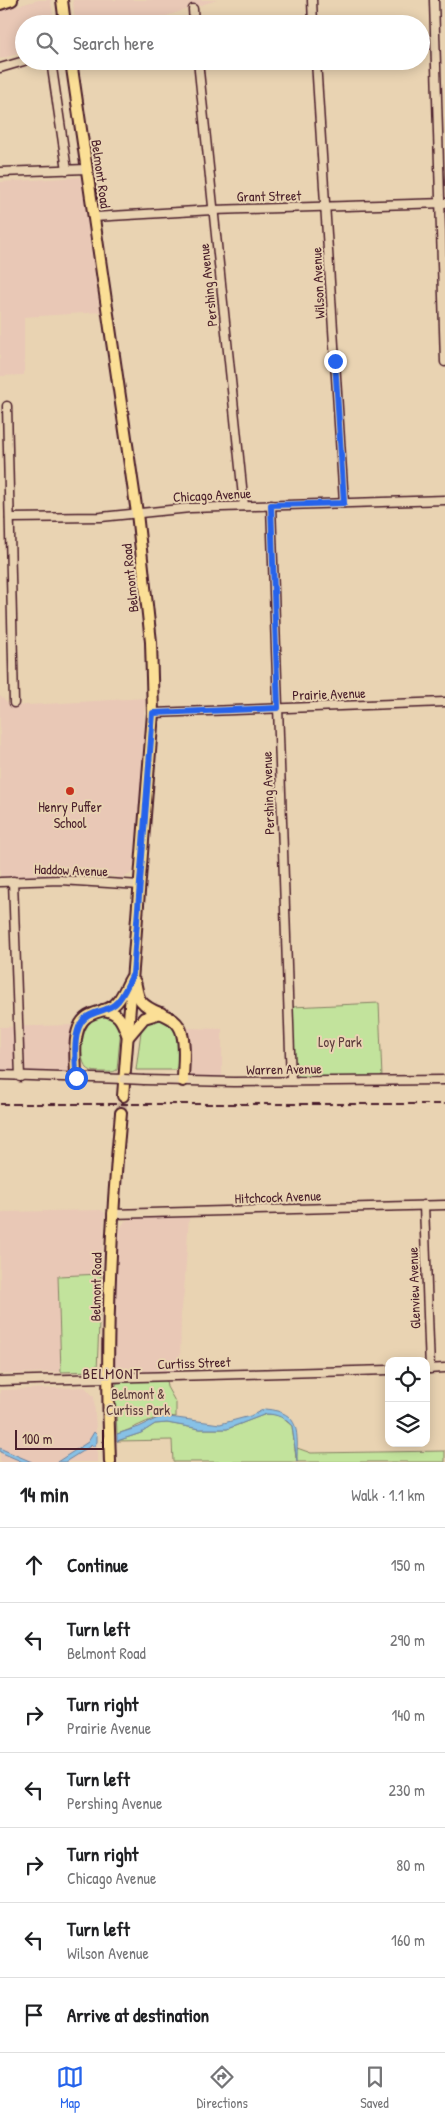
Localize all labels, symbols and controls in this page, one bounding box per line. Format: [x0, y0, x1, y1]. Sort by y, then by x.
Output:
search box [15, 15, 430, 70]
icon: search [33, 29, 61, 57]
text: Search here [73, 30, 154, 56]
street label: Belmont Road [87, 139, 116, 210]
street label: Grant Street [237, 185, 302, 206]
street label: Pershing Avenue [194, 242, 222, 328]
street label: Wilson Avenue [306, 246, 329, 319]
route end [324, 350, 347, 373]
street label: Chicago Avenue [172, 483, 252, 507]
street label: Belmont Road [116, 542, 143, 613]
street label: Prairie Avenue [292, 683, 367, 704]
street label: Pershing Avenue [257, 751, 279, 835]
marker: Henry Puffer School [64, 785, 76, 797]
place label: Henry Puffer School [38, 797, 102, 832]
street label: Haddow Avenue [34, 859, 109, 880]
park label: Loy Park [318, 1032, 362, 1052]
street label: Warren Avenue [246, 1058, 322, 1079]
route start [65, 1067, 88, 1090]
street label: Hitchcock Avenue [234, 1185, 322, 1208]
street label: Glenview Avenue [403, 1246, 424, 1329]
street label: Belmont Road [85, 1252, 106, 1322]
street label: Curtiss Street [157, 1352, 231, 1373]
map controls [385, 1357, 430, 1447]
button: locate [385, 1357, 430, 1402]
district label: BELMONT [82, 1363, 142, 1384]
park label: Belmont & Curtiss Park [106, 1384, 170, 1419]
button: layers [385, 1402, 430, 1447]
scale bar [15, 1427, 104, 1450]
text: 100 m [22, 1429, 52, 1448]
text: 14 min [20, 1480, 69, 1509]
text: Walk · 1.1 km [351, 1484, 425, 1506]
icon: ahead [20, 1551, 48, 1579]
text: Continue [67, 1552, 128, 1578]
text: 150 m [391, 1554, 425, 1576]
text: Turn left [67, 1616, 130, 1642]
icon: left [20, 1626, 48, 1654]
text: 290 m [390, 1629, 425, 1651]
text: Belmont Road [67, 1642, 146, 1664]
text: Turn right [67, 1691, 138, 1717]
icon: right [20, 1701, 48, 1729]
text: 140 m [391, 1704, 425, 1726]
text: Prairie Avenue [67, 1717, 151, 1739]
text: Turn left [67, 1766, 130, 1792]
icon: left [20, 1776, 48, 1804]
text: 230 m [389, 1779, 425, 1801]
text: Pershing Avenue [67, 1792, 162, 1814]
text: Turn right [67, 1841, 138, 1867]
icon: right [20, 1851, 48, 1879]
text: 80 m [396, 1854, 425, 1876]
text: Chicago Avenue [67, 1867, 156, 1889]
text: Turn left [67, 1916, 130, 1942]
icon: left [20, 1926, 48, 1954]
text: 160 m [391, 1929, 425, 1951]
text: Wilson Avenue [67, 1942, 149, 1964]
icon: arrive [20, 2001, 48, 2029]
text: Arrive at destination [67, 2002, 209, 2028]
tab: Map [56, 2063, 84, 2112]
tab: Directions [196, 2063, 248, 2112]
tab: Saved [360, 2063, 389, 2112]

